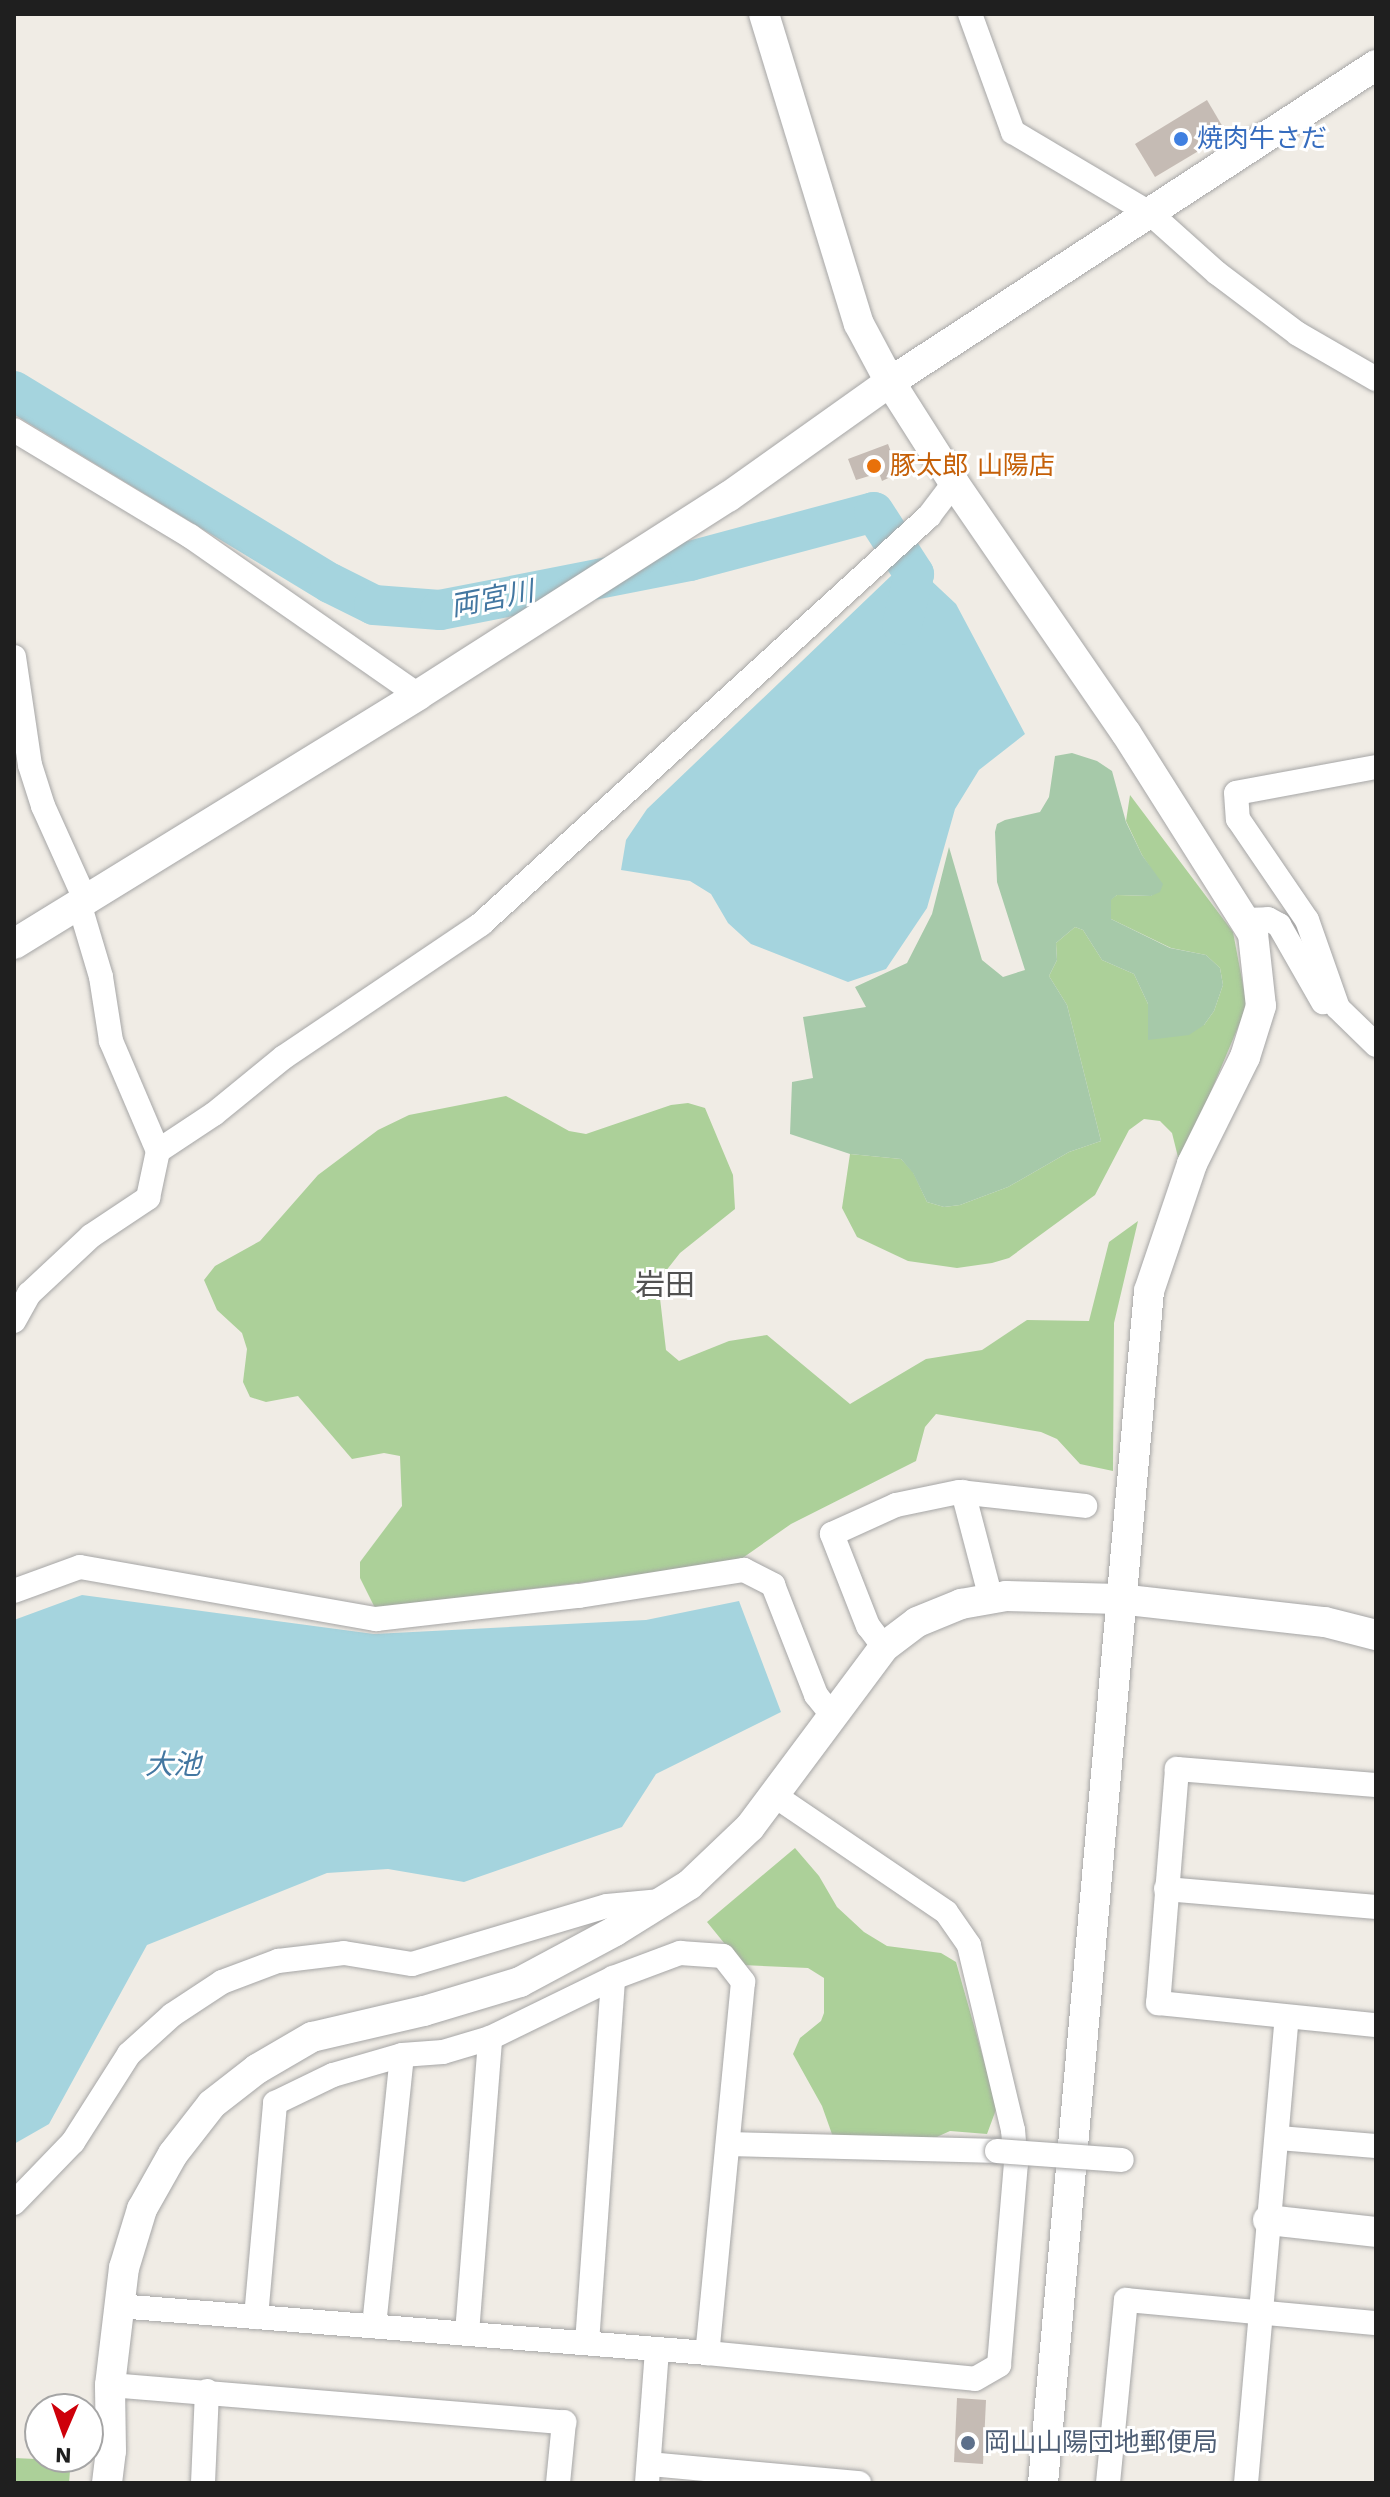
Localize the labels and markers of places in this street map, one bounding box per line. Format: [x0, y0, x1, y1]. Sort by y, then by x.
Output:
place label: 焼肉牛さだ [1197, 123, 1327, 155]
marker: 焼肉牛さだ [1172, 130, 1190, 148]
place label: 豚太郎 山陽店 [890, 450, 1055, 482]
marker: 豚太郎 山陽店 [865, 457, 883, 475]
place label: 岡山山陽団地郵便局 [984, 2427, 1218, 2459]
marker: 岡山山陽団地郵便局 [959, 2434, 977, 2452]

